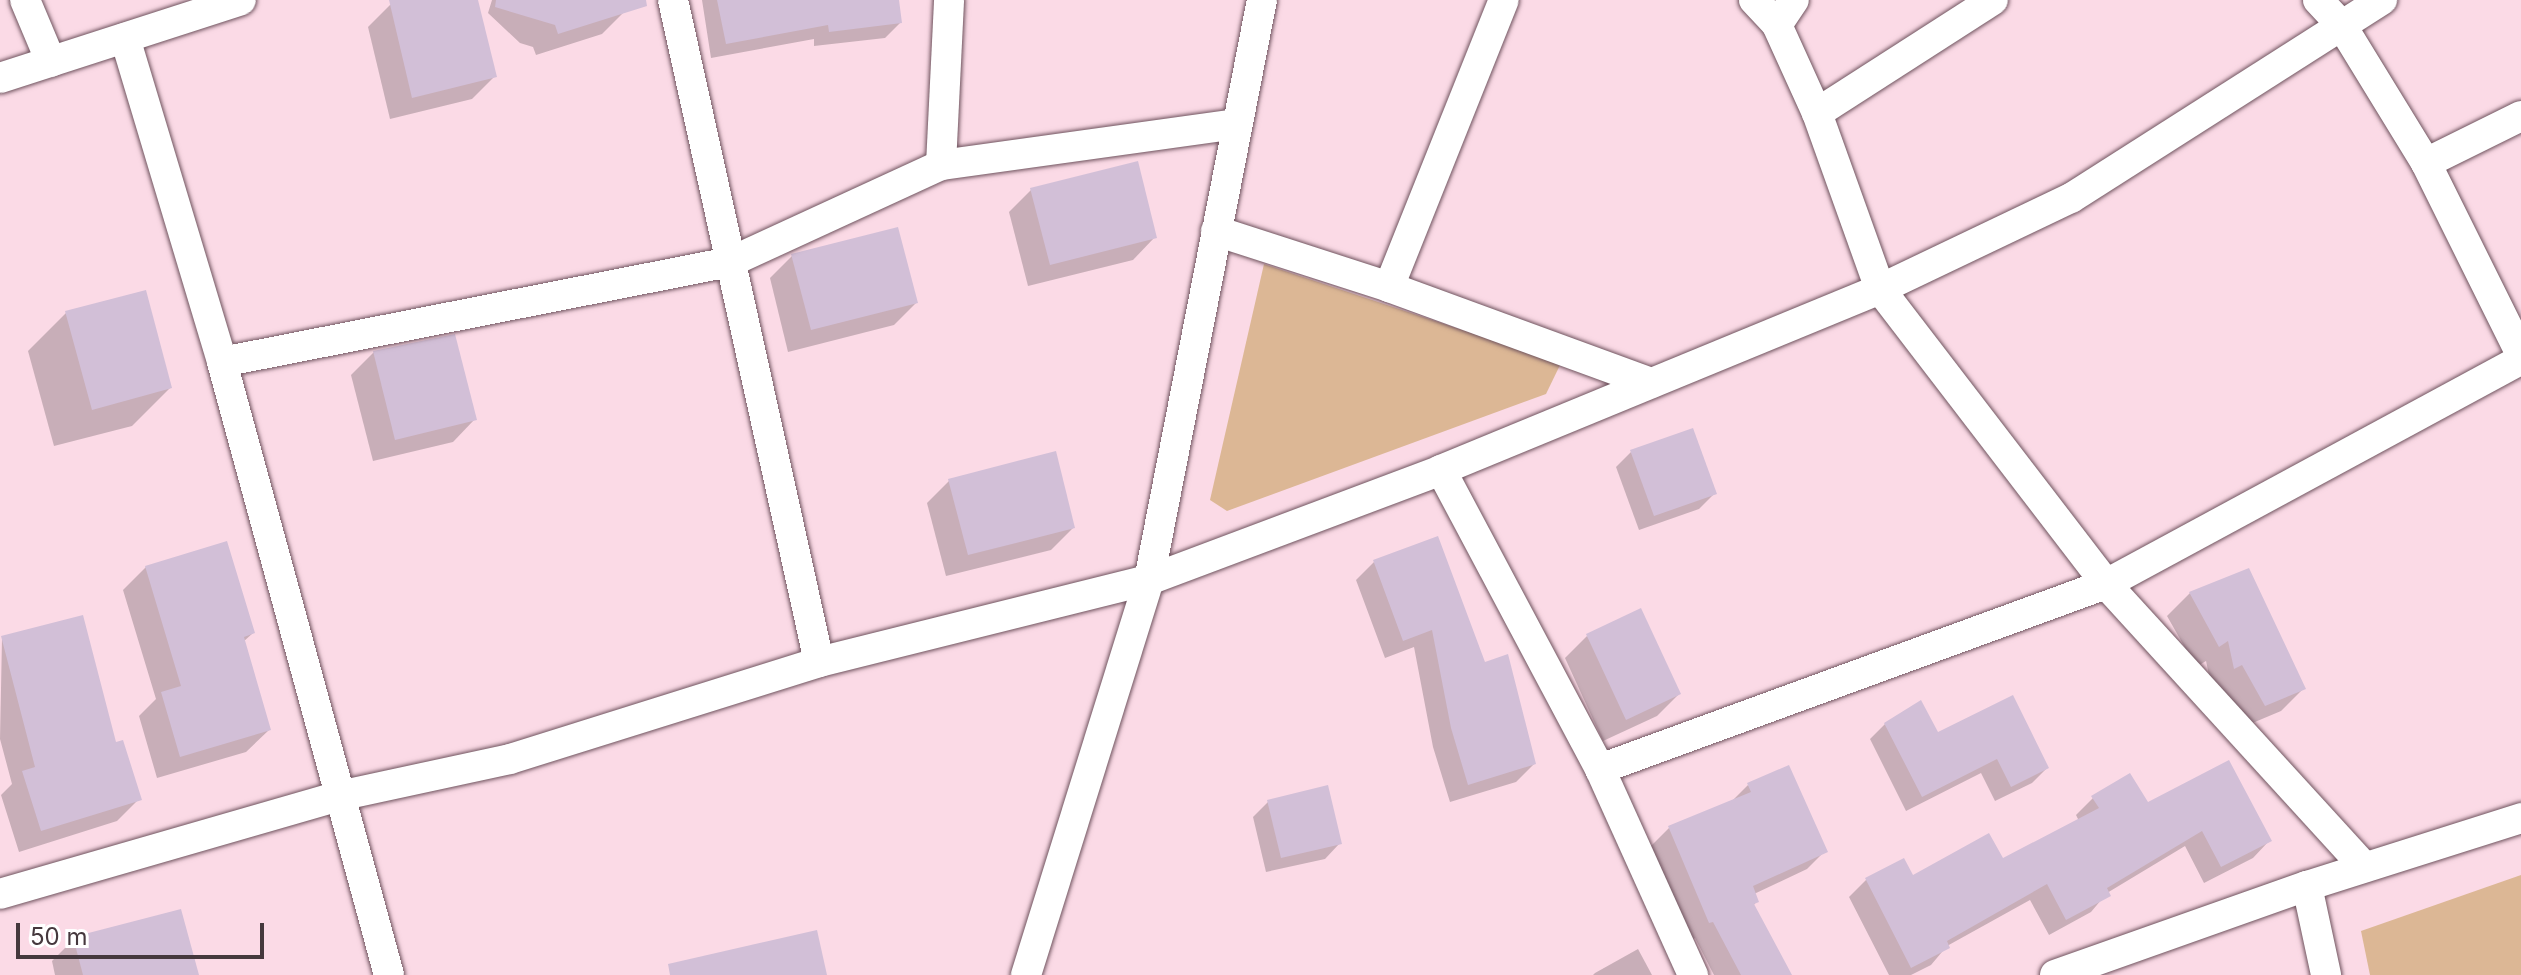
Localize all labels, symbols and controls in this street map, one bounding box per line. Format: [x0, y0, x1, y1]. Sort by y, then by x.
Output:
scale bar [20, 907, 268, 957]
text: 50 m [30, 922, 88, 951]

